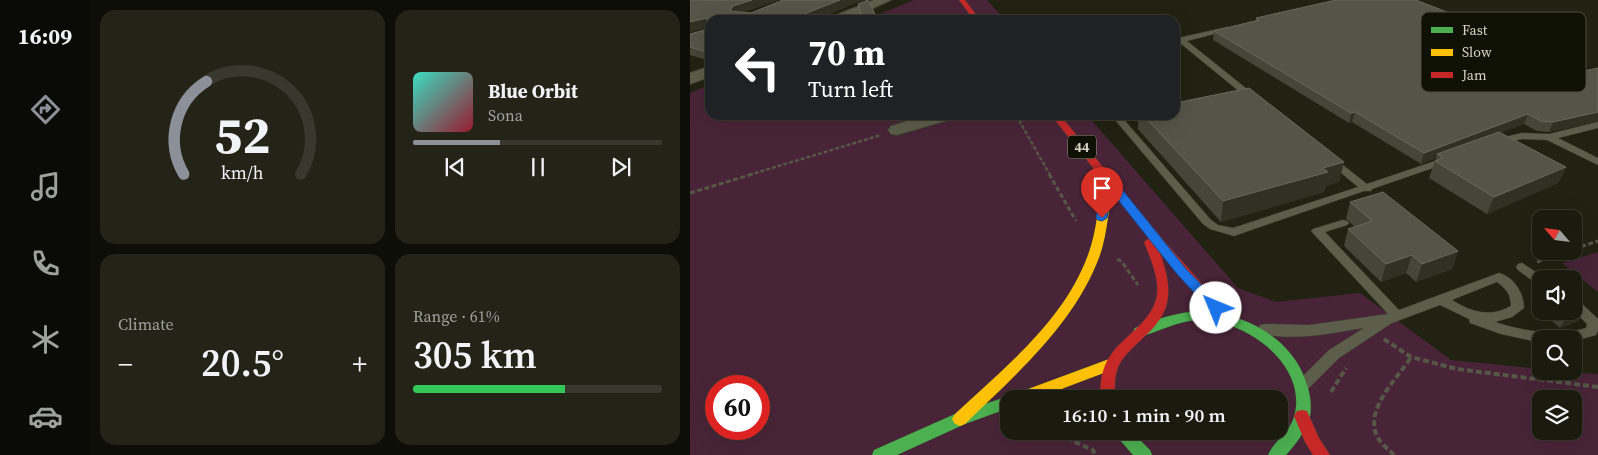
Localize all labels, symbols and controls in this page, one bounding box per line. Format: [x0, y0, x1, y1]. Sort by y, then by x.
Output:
legend [1421, 12, 1586, 92]
text: Fast [1462, 20, 1488, 40]
text: 16:09 [18, 21, 72, 51]
text: 70 m [808, 29, 885, 77]
icon: left [725, 35, 790, 100]
text: Slow [1462, 42, 1492, 62]
text: Jam [1461, 65, 1487, 85]
text: Turn left [808, 74, 893, 104]
text: Blue Orbit [488, 78, 578, 104]
icon: directions [28, 92, 63, 127]
text: 52 [214, 99, 271, 170]
text: Sona [488, 104, 523, 126]
road number: 44 [1068, 136, 1096, 158]
icon: previous [441, 153, 469, 181]
icon: pause [524, 153, 552, 181]
icon: next [607, 153, 635, 181]
text: km/h [221, 160, 264, 185]
pin [1081, 167, 1123, 218]
icon: music [28, 169, 63, 204]
icon: arrive [1088, 174, 1116, 202]
north arrow [1532, 210, 1582, 260]
map controls [1532, 210, 1582, 440]
icon: phone [28, 246, 63, 281]
button: sound [1532, 270, 1582, 320]
position arrow [1189, 281, 1241, 333]
text: Range · 61% [413, 305, 500, 327]
text: Climate [118, 313, 174, 335]
icon: climate [28, 322, 63, 357]
text: 305 km [413, 329, 537, 381]
button: search [1532, 330, 1582, 380]
text: 20.5° [201, 337, 284, 389]
text: − [118, 345, 133, 383]
text: + [352, 345, 367, 383]
speed limit sign: 60 [705, 375, 770, 440]
button: layers [1532, 390, 1582, 440]
icon: car [28, 399, 63, 434]
text: 16:10 · 1 min · 90 m [1062, 402, 1226, 428]

